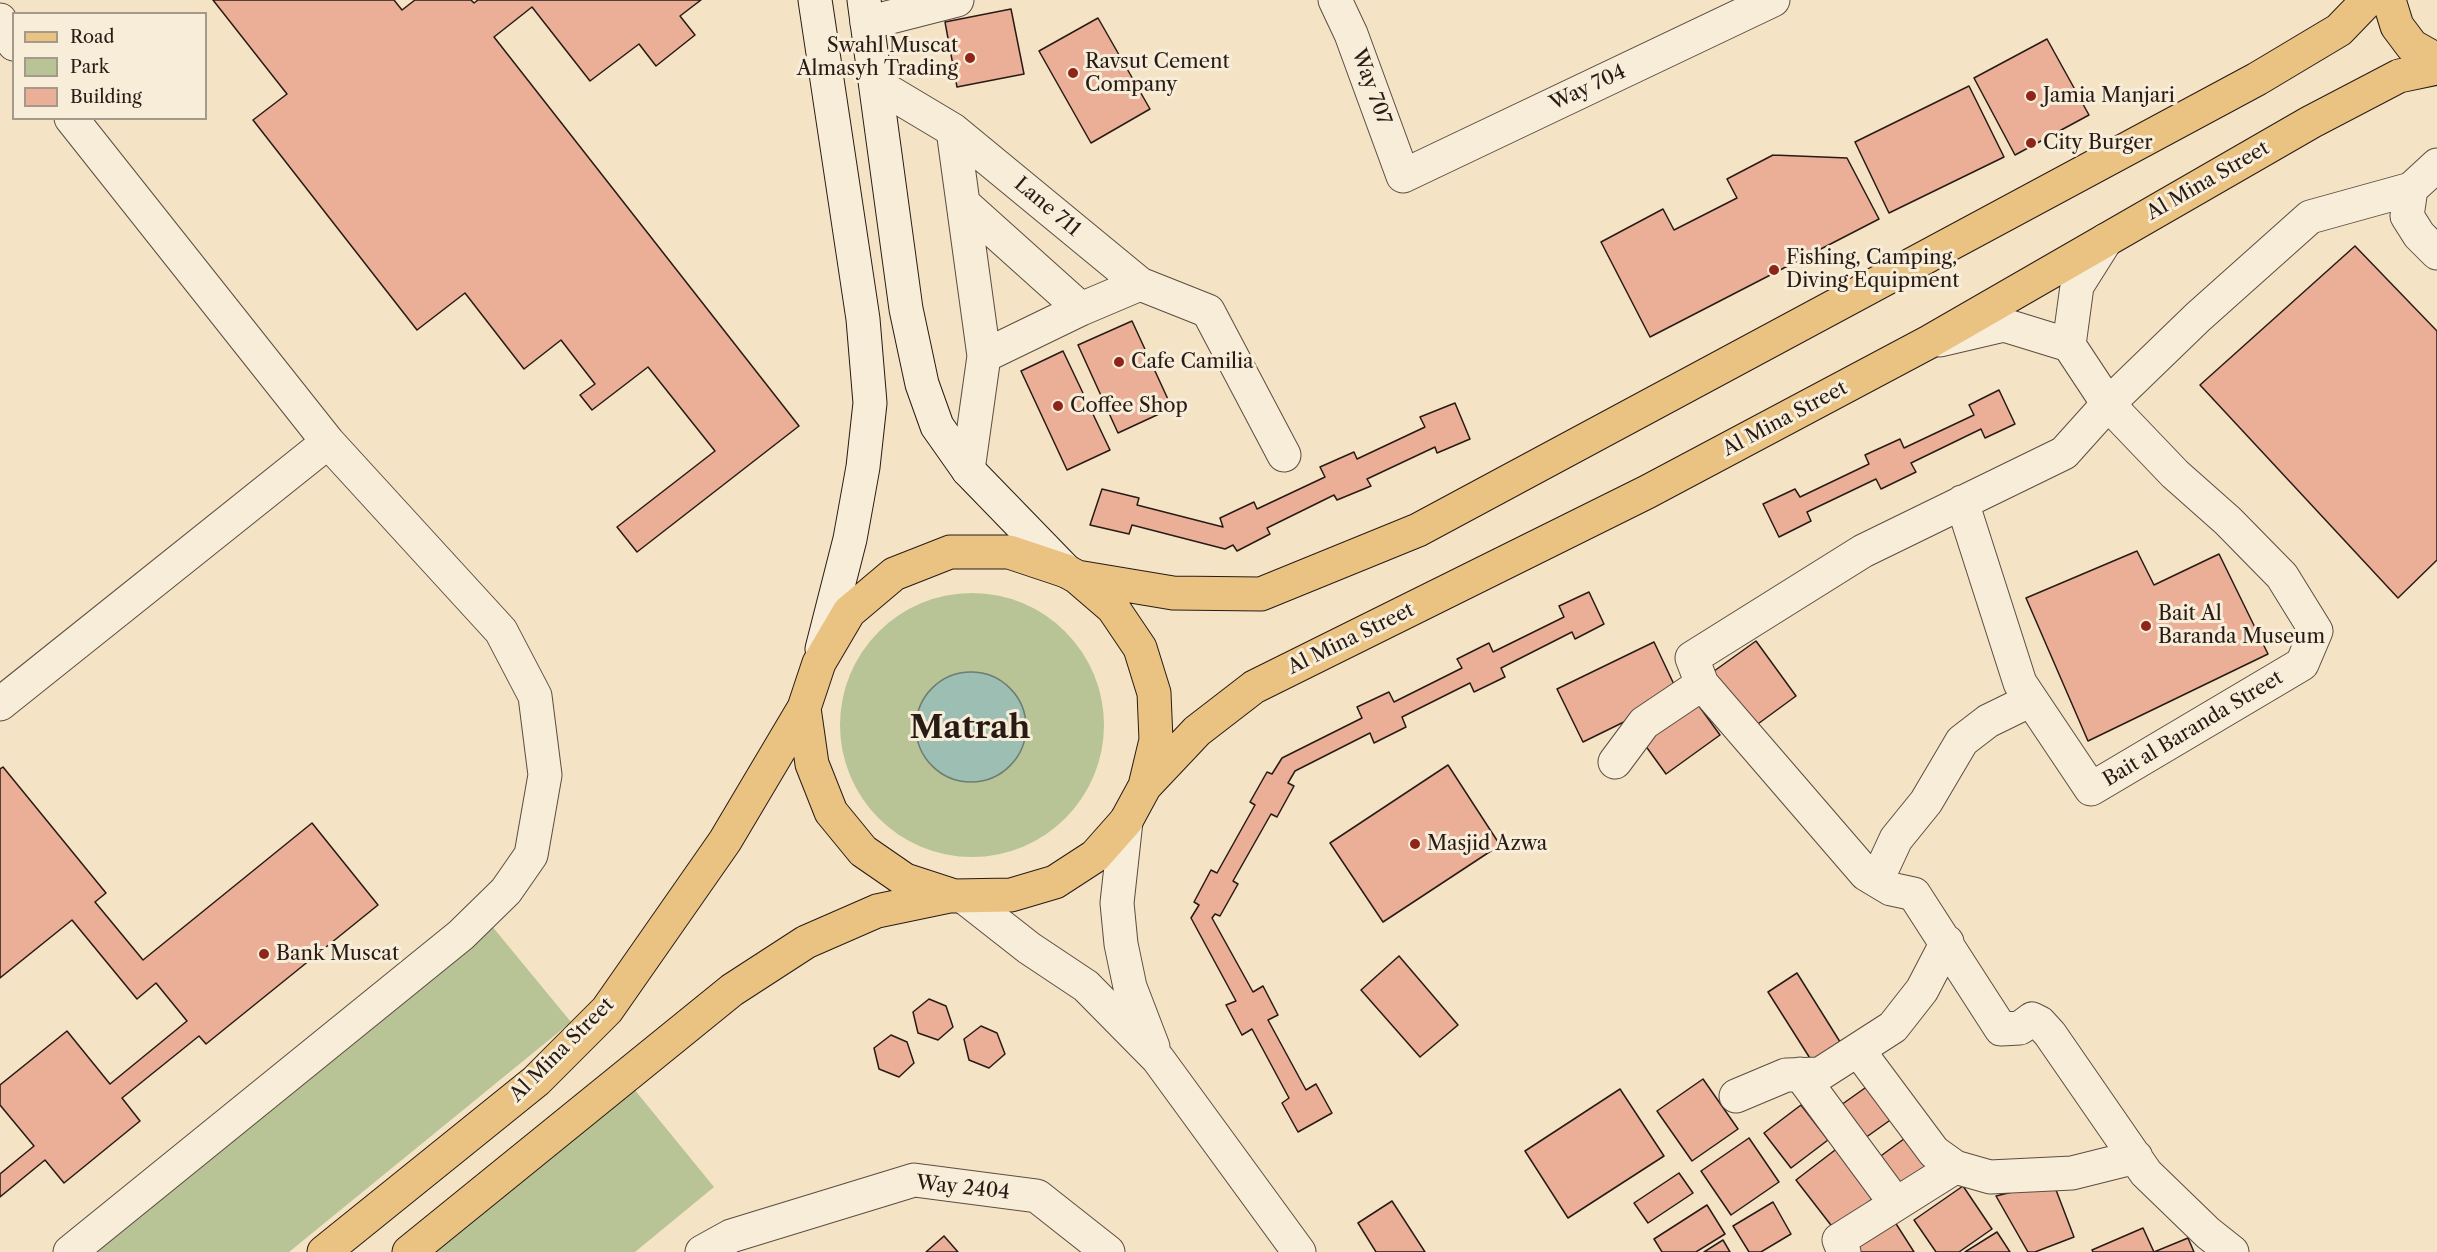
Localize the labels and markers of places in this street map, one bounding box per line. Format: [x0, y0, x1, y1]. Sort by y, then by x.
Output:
place label: Swahl Muscat Almasyh Trading [797, 34, 958, 81]
place label: Ravsut Cement Company [1085, 50, 1230, 97]
marker: Swahl Muscat Almasyh Trading [963, 51, 977, 65]
marker: Ravsut Cement Company [1066, 66, 1080, 80]
place label: Jamia Manjari [2043, 84, 2175, 108]
marker: Jamia Manjari [2024, 89, 2038, 103]
place label: City Burger [2043, 131, 2153, 155]
marker: City Burger [2024, 136, 2038, 150]
place label: Fishing, Camping, Diving Equipment [1786, 246, 1959, 293]
marker: Fishing, Camping, Diving Equipment [1767, 263, 1781, 277]
place label: Cafe Camilia [1131, 350, 1254, 374]
marker: Cafe Camilia [1112, 355, 1126, 369]
place label: Coffee Shop [1070, 394, 1188, 418]
marker: Coffee Shop [1051, 399, 1065, 413]
place label: Bait Al Baranda Museum [2158, 602, 2325, 649]
marker: Bait Al Baranda Museum [2139, 619, 2153, 633]
place label: Masjid Azwa [1427, 832, 1547, 856]
marker: Masjid Azwa [1408, 837, 1422, 851]
place label: Bank Muscat [276, 942, 399, 966]
marker: Bank Muscat [257, 947, 271, 961]

